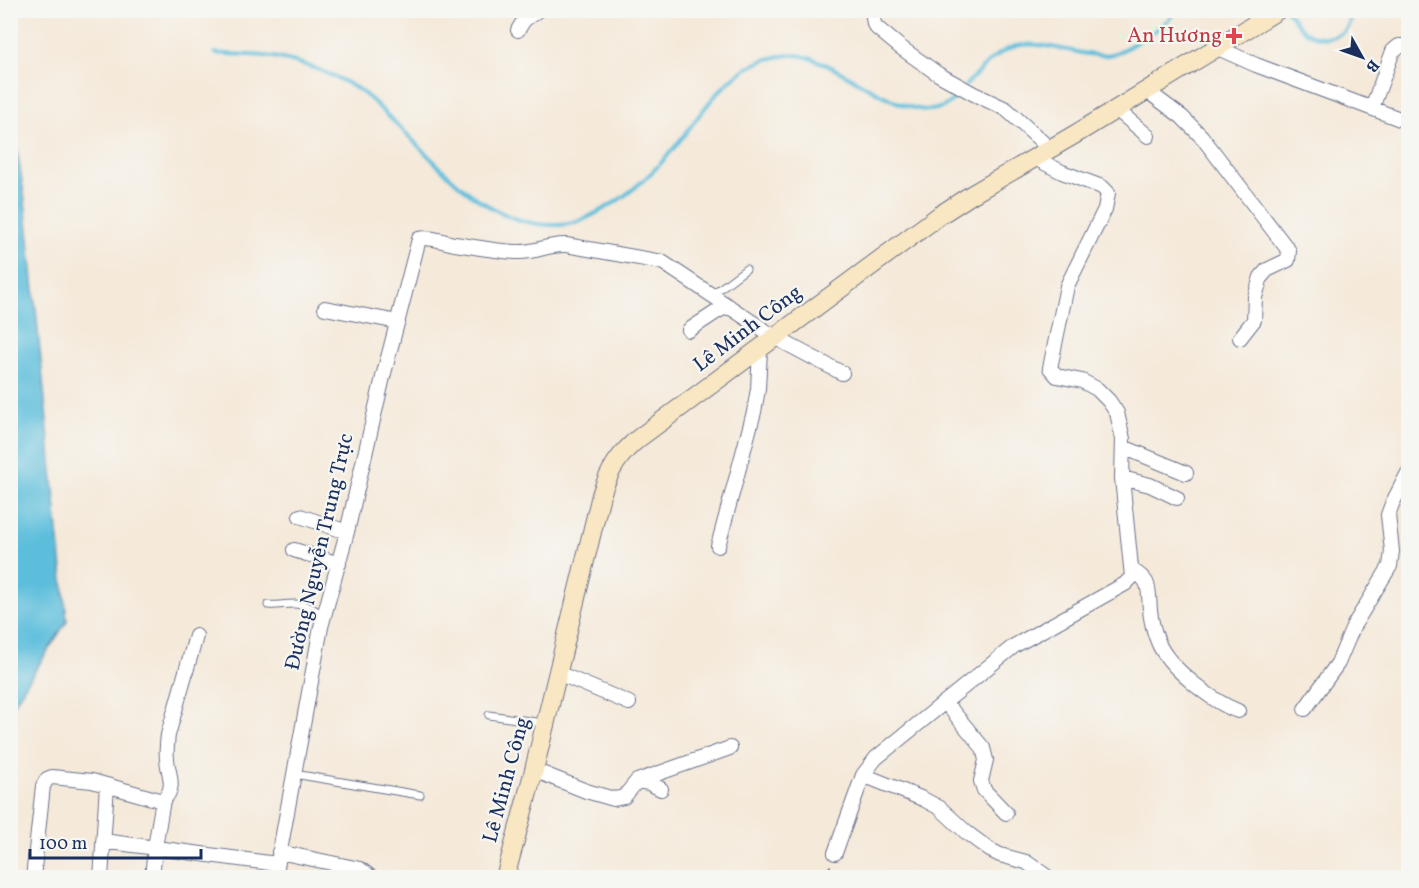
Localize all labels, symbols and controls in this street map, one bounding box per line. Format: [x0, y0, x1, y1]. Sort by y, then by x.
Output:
place label: An Hương [1127, 22, 1222, 51]
north arrow [1332, 27, 1392, 87]
marker: An Hương [1227, 29, 1241, 43]
text: B [1360, 54, 1384, 77]
street label: Lê Minh Công [688, 279, 808, 379]
street label: Đường Nguyễn Trung Trực [279, 431, 361, 673]
street label: Lê Minh Công [476, 714, 538, 846]
scale bar [30, 822, 201, 860]
text: 100 m [39, 832, 88, 857]

